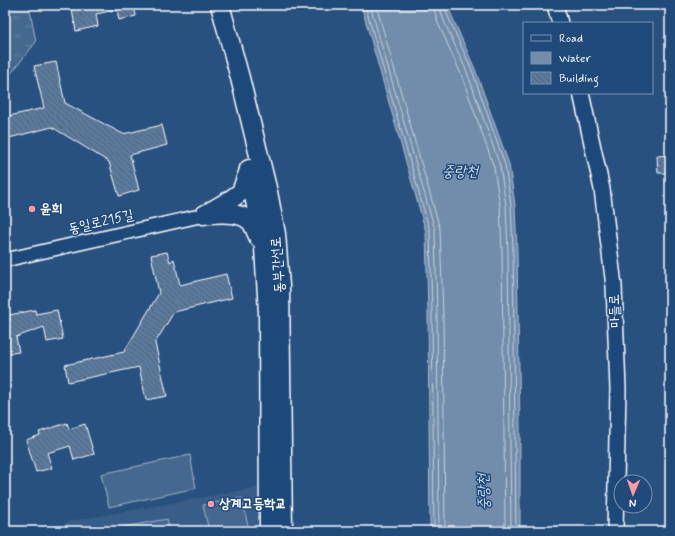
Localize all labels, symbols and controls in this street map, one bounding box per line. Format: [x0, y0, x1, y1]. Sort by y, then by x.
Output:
legend [523, 22, 653, 94]
text: Road [559, 31, 583, 47]
text: Water [559, 51, 591, 67]
text: Building [559, 71, 599, 88]
water label: 중랑천 [442, 162, 480, 182]
place label: 윤희 [40, 200, 63, 218]
marker: 윤희 [27, 204, 37, 214]
street label: 동일로215길 [67, 206, 136, 238]
street label: 동부간선로 [267, 236, 289, 294]
street label: 마들로 [605, 294, 625, 328]
water label: 중랑천 [473, 472, 495, 510]
north arrow [613, 474, 653, 514]
place label: 상계고등학교 [219, 495, 287, 513]
text: N [629, 496, 637, 510]
marker: 상계고등학교 [206, 499, 216, 509]

